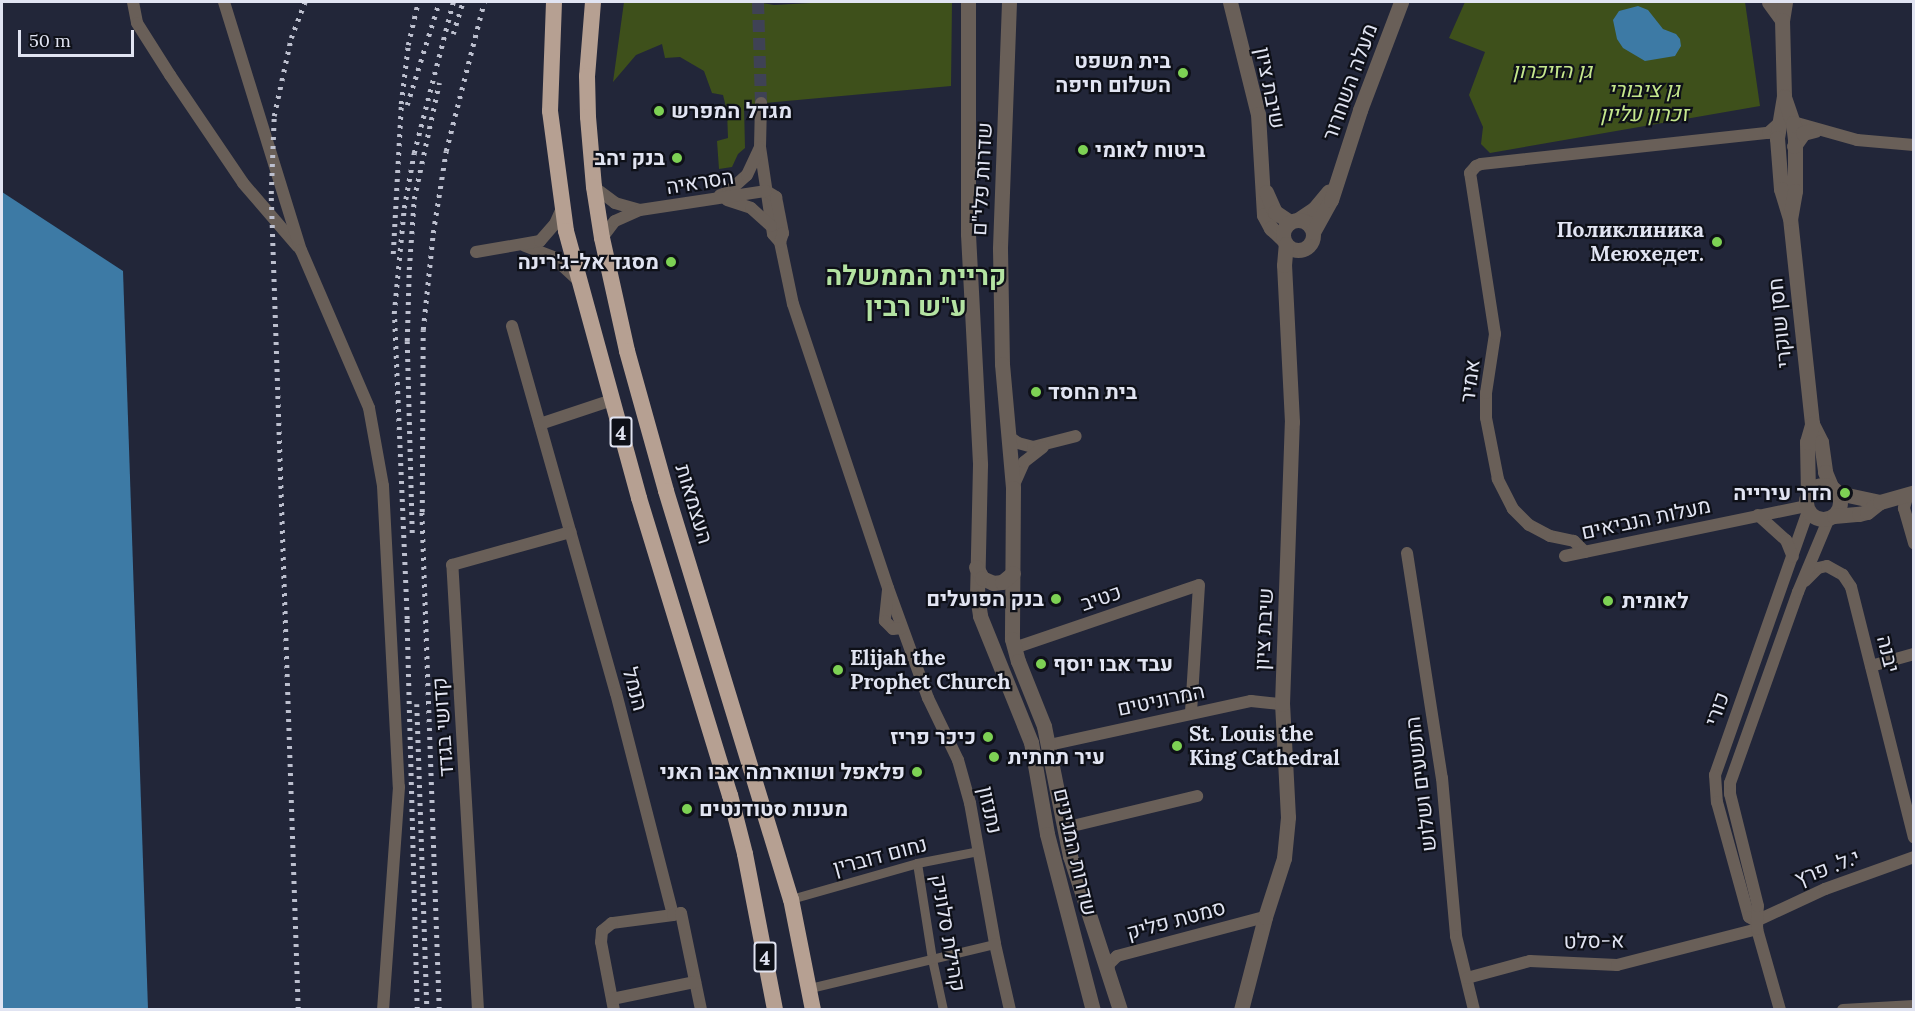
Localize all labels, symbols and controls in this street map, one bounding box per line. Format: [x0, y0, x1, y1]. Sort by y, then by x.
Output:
scale bar [21, 18, 136, 56]
street label: מעלה השחרור [1317, 20, 1383, 144]
text: 50 m [29, 29, 71, 52]
street label: שיבת ציון [1250, 45, 1290, 131]
place label: בית משפט השלום חיפה [1055, 48, 1171, 98]
park label: גן הזיכרון [1512, 58, 1592, 84]
marker: בית משפט השלום חיפה [1176, 66, 1190, 80]
park label: גן ציבורי זכרון עליון [1600, 77, 1688, 127]
place label: מגדל המפרש [671, 98, 792, 124]
marker: מגדל המפרש [652, 104, 666, 118]
street label: שדרות פלי"ם [966, 122, 998, 236]
place label: ביטוח לאומי [1095, 137, 1206, 163]
marker: ביטוח לאומי [1076, 143, 1090, 157]
place label: בנק יהב [595, 145, 665, 171]
marker: בנק יהב [670, 151, 684, 165]
street label: הסראיה [664, 164, 736, 200]
place label: Поликлиника Меюхедет. [1557, 217, 1704, 267]
marker: Поликлиника Меюхедет. [1708, 233, 1726, 251]
place label: מסגד אל-ג'רינה [518, 249, 659, 275]
marker: מסגד אל-ג'רינה [664, 255, 678, 269]
district label: קריית הממשלה ע"ש רבין [826, 259, 1006, 322]
street label: חסן שוקרי [1763, 277, 1797, 369]
street label: אמיר [1455, 358, 1485, 404]
place label: בית החסד [1048, 379, 1137, 405]
marker: בית החסד [1029, 385, 1043, 399]
road number: 4 [609, 415, 633, 449]
street label: העצמאות [670, 461, 718, 547]
place label: הדר עירייה [1733, 480, 1832, 506]
marker: הדר עירייה [1836, 484, 1854, 502]
street label: מעלות הנביאים [1579, 493, 1713, 545]
street label: כטיב [1077, 579, 1125, 617]
place label: בנק הפועלים [926, 586, 1044, 612]
street label: שיבת ציון [1249, 587, 1279, 671]
place label: לאומית [1622, 588, 1689, 614]
marker: בנק הפועלים [1049, 592, 1063, 606]
marker: לאומית [1599, 592, 1617, 610]
street label: יבנה [1871, 633, 1905, 675]
place label: Elijah the Prophet Church [850, 645, 1010, 695]
place label: עבד אבו יוסף [1053, 651, 1173, 677]
marker: עבד אבו יוסף [1034, 657, 1048, 671]
marker: Elijah the Prophet Church [831, 663, 845, 677]
street label: הנמל [617, 664, 653, 714]
street label: קדושי בגדד [427, 676, 459, 778]
street label: המרוניטים [1115, 678, 1207, 722]
street label: כורי [1699, 689, 1735, 729]
street label: התשעים ושלוש [1400, 715, 1442, 853]
place label: St. Louis the King Cathedral [1189, 721, 1340, 771]
place label: כיכר פריז [890, 724, 976, 750]
marker: כיכר פריז [981, 730, 995, 744]
marker: St. Louis the King Cathedral [1170, 739, 1184, 753]
place label: עיר תחתית [1008, 744, 1105, 770]
marker: עיר תחתית [985, 748, 1003, 766]
place label: פלאפל ושווארמה אבו האני [660, 759, 905, 785]
marker: פלאפל ושווארמה אבו האני [910, 765, 924, 779]
street label: נתנזון [973, 784, 1007, 836]
street label: שדרות המגינים [1048, 786, 1102, 918]
place label: מענות סטודנטים [699, 796, 848, 822]
marker: מענות סטודנטים [680, 802, 694, 816]
street label: נחום דוברין [830, 831, 930, 881]
street label: י.ל. פרץ [1791, 844, 1863, 892]
street label: קהילת סלוניק [925, 872, 971, 994]
street label: סמטת פליק [1124, 895, 1228, 945]
street label: א-סלט [1563, 928, 1625, 954]
road number: 4 [753, 940, 777, 974]

